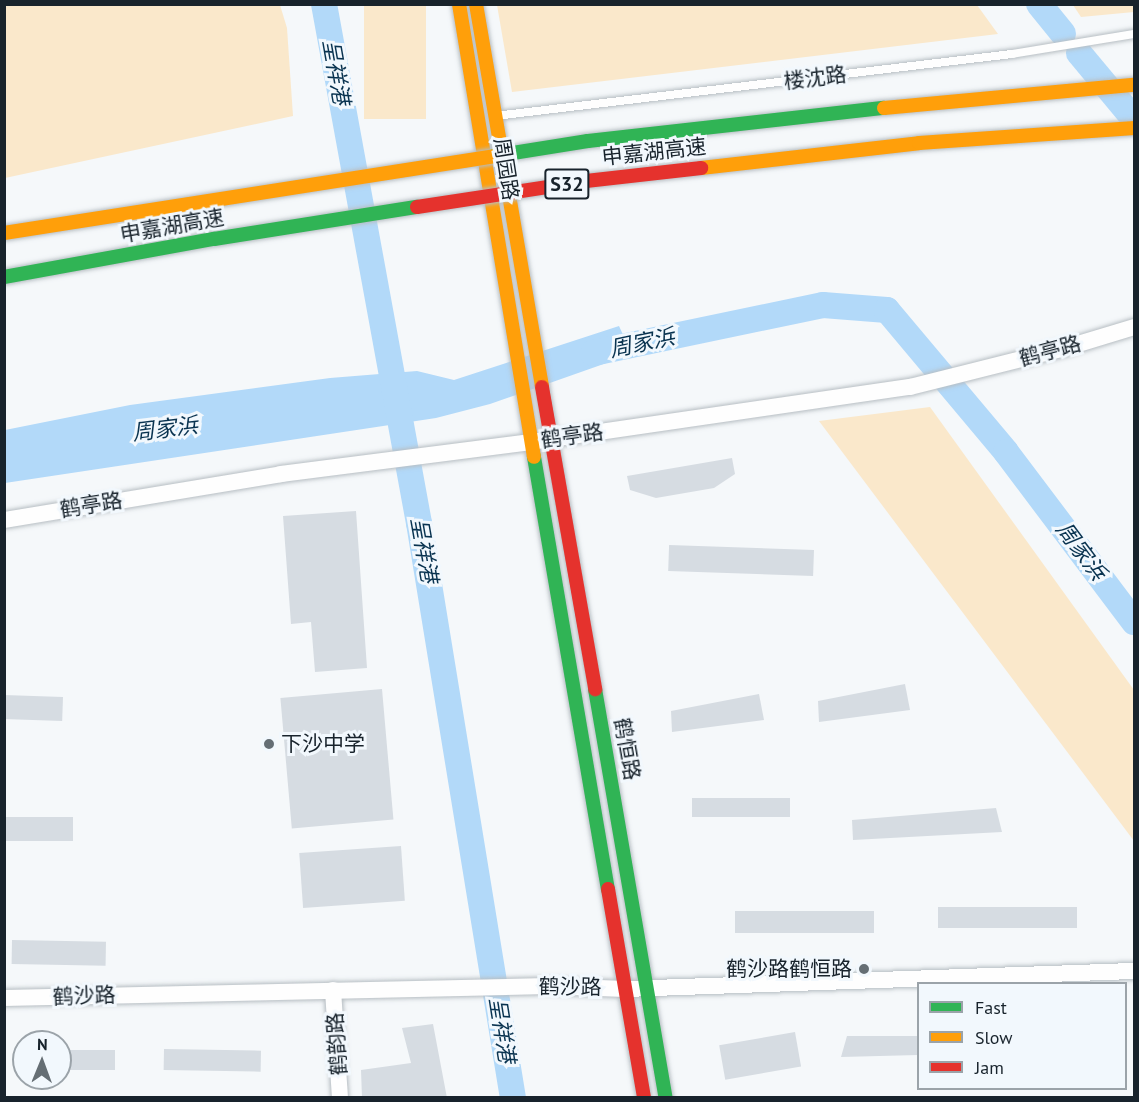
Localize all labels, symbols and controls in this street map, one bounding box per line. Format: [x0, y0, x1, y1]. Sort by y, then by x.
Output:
water label: 呈祥港 [317, 37, 355, 107]
street label: 楼沈路 [782, 62, 848, 94]
street label: 申嘉湖高速 [600, 134, 708, 170]
street label: 周园路 [489, 136, 523, 202]
road number: S32 [543, 167, 591, 201]
street label: 申嘉湖高速 [118, 204, 226, 248]
water label: 周家浜 [607, 323, 677, 363]
street label: 鹤亭路 [1016, 331, 1084, 371]
water label: 周家浜 [131, 412, 199, 446]
street label: 鹤亭路 [539, 419, 605, 453]
street label: 鹤亭路 [58, 488, 124, 522]
water label: 呈祥港 [405, 515, 443, 585]
water label: 周家浜 [1051, 517, 1111, 585]
street label: 鹤恒路 [609, 716, 645, 782]
place label: 下沙中学 [281, 731, 365, 757]
marker: 下沙中学 [262, 737, 276, 751]
place label: 鹤沙路鹤恒路 [726, 956, 852, 982]
marker: 鹤沙路鹤恒路 [857, 962, 871, 976]
street label: 鹤沙路 [538, 974, 602, 1000]
street label: 鹤沙路 [52, 982, 116, 1010]
legend [917, 982, 1127, 1090]
water label: 呈祥港 [484, 995, 520, 1065]
text: Fast [975, 996, 1007, 1019]
street label: 鹤韵路 [322, 1012, 352, 1076]
text: Slow [975, 1026, 1013, 1049]
north arrow [12, 1030, 72, 1090]
text: N [37, 1034, 48, 1054]
text: Jam [975, 1056, 1004, 1079]

